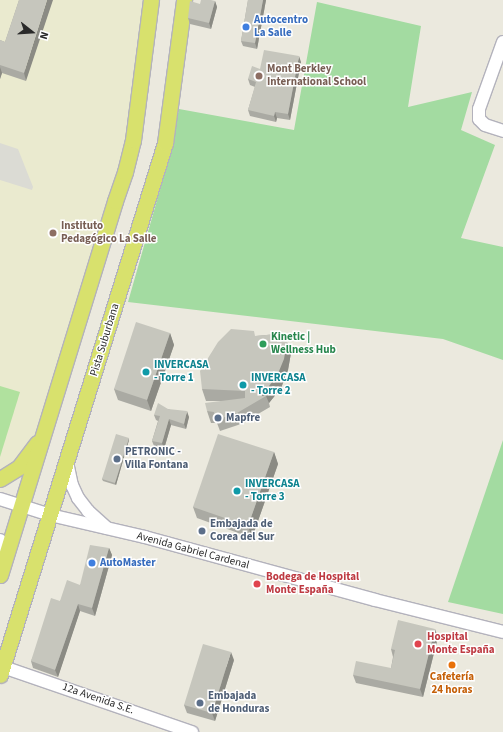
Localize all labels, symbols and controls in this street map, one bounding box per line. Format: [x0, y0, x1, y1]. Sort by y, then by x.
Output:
north arrow [12, 12, 52, 52]
place label: Autocentro La Salle [254, 14, 308, 40]
marker: Autocentro La Salle [241, 22, 251, 32]
text: N [36, 30, 52, 41]
place label: Mont Berkley International School [267, 63, 366, 89]
marker: Mont Berkley International School [254, 71, 264, 81]
place label: Instituto Pedagógico La Salle [61, 220, 157, 246]
marker: Instituto Pedagógico La Salle [48, 228, 58, 238]
street label: Pista Suburbana [88, 302, 122, 378]
place label: Kinetic | Wellness Hub [271, 331, 336, 357]
marker: Kinetic | Wellness Hub [258, 339, 268, 349]
place label: INVERCASA - Torre 1 [154, 359, 209, 385]
marker: INVERCASA - Torre 1 [141, 367, 151, 377]
place label: INVERCASA - Torre 2 [251, 372, 306, 398]
marker: INVERCASA - Torre 2 [238, 380, 248, 390]
place label: Mapfre [226, 411, 260, 425]
marker: Mapfre [213, 413, 223, 423]
place label: PETRONIC - Villa Fontana [125, 446, 188, 472]
marker: PETRONIC - Villa Fontana [112, 454, 122, 464]
place label: INVERCASA - Torre 3 [245, 478, 300, 504]
marker: INVERCASA - Torre 3 [232, 486, 242, 496]
place label: Embajada de Corea del Sur [210, 518, 274, 544]
marker: Embajada de Corea del Sur [197, 526, 207, 536]
street label: Avenida Gabriel Cardenal [135, 530, 251, 572]
place label: AutoMaster [100, 556, 156, 570]
marker: AutoMaster [87, 558, 97, 568]
place label: Bodega de Hospital Monte España [266, 571, 359, 597]
marker: Bodega de Hospital Monte España [251, 578, 263, 590]
place label: Hospital Monte España [427, 631, 495, 657]
marker: Hospital Monte España [412, 638, 424, 650]
marker: Cafetería 24 horas [447, 660, 457, 670]
place label: Cafetería 24 horas [430, 671, 474, 697]
street label: 12a Avenida S.E. [60, 681, 136, 717]
place label: Embajada de Honduras [208, 690, 269, 716]
marker: Embajada de Honduras [195, 698, 205, 708]

